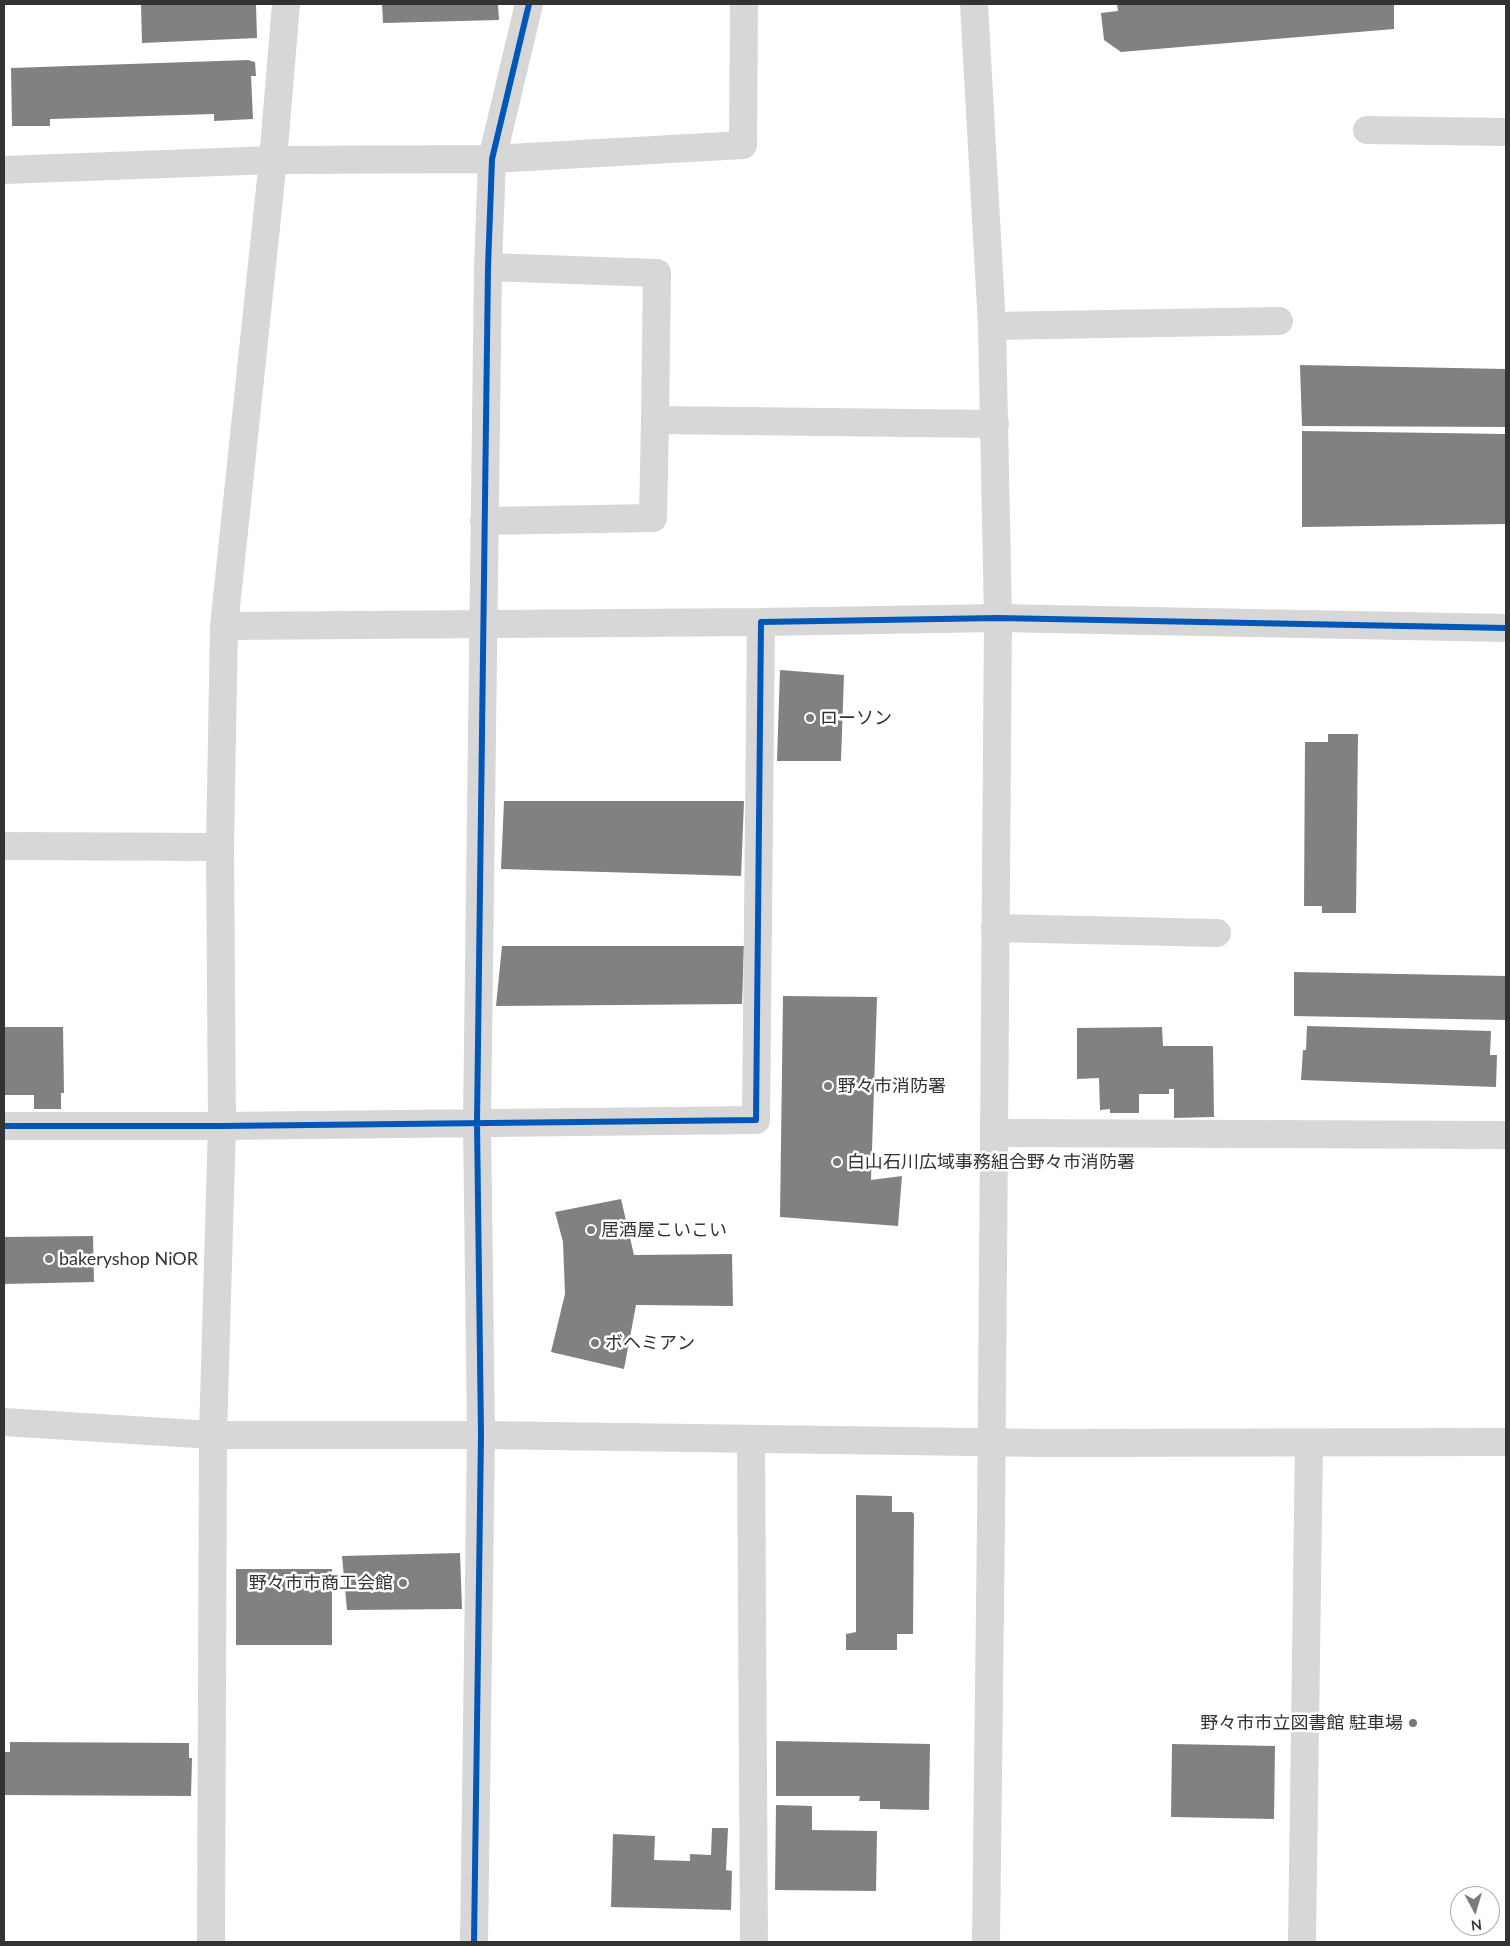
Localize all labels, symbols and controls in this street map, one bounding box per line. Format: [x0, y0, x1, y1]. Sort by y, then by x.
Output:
place label: ローソン [820, 707, 892, 729]
marker: ローソン [804, 712, 816, 724]
place label: 野々市消防署 [838, 1075, 946, 1097]
marker: 野々市消防署 [822, 1080, 834, 1092]
place label: 白山石川広域事務組合野々市消防署 [847, 1151, 1135, 1173]
marker: 白山石川広域事務組合野々市消防署 [831, 1156, 843, 1168]
place label: 居酒屋こいこい [601, 1219, 727, 1241]
marker: 居酒屋こいこい [585, 1224, 597, 1236]
place label: bakeryshop NiOR [59, 1248, 198, 1270]
marker: bakeryshop NiOR [43, 1253, 55, 1265]
place label: ボヘミアン [605, 1332, 695, 1354]
marker: ボヘミアン [589, 1337, 601, 1349]
place label: 野々市市商工会館 [249, 1572, 393, 1594]
marker: 野々市市商工会館 [397, 1577, 409, 1589]
place label: 野々市市立図書館 駐車場 [1200, 1712, 1403, 1734]
marker: 野々市市立図書館 駐車場 [1407, 1717, 1419, 1729]
north arrow [1450, 1886, 1500, 1936]
text: N [1470, 1916, 1483, 1934]

